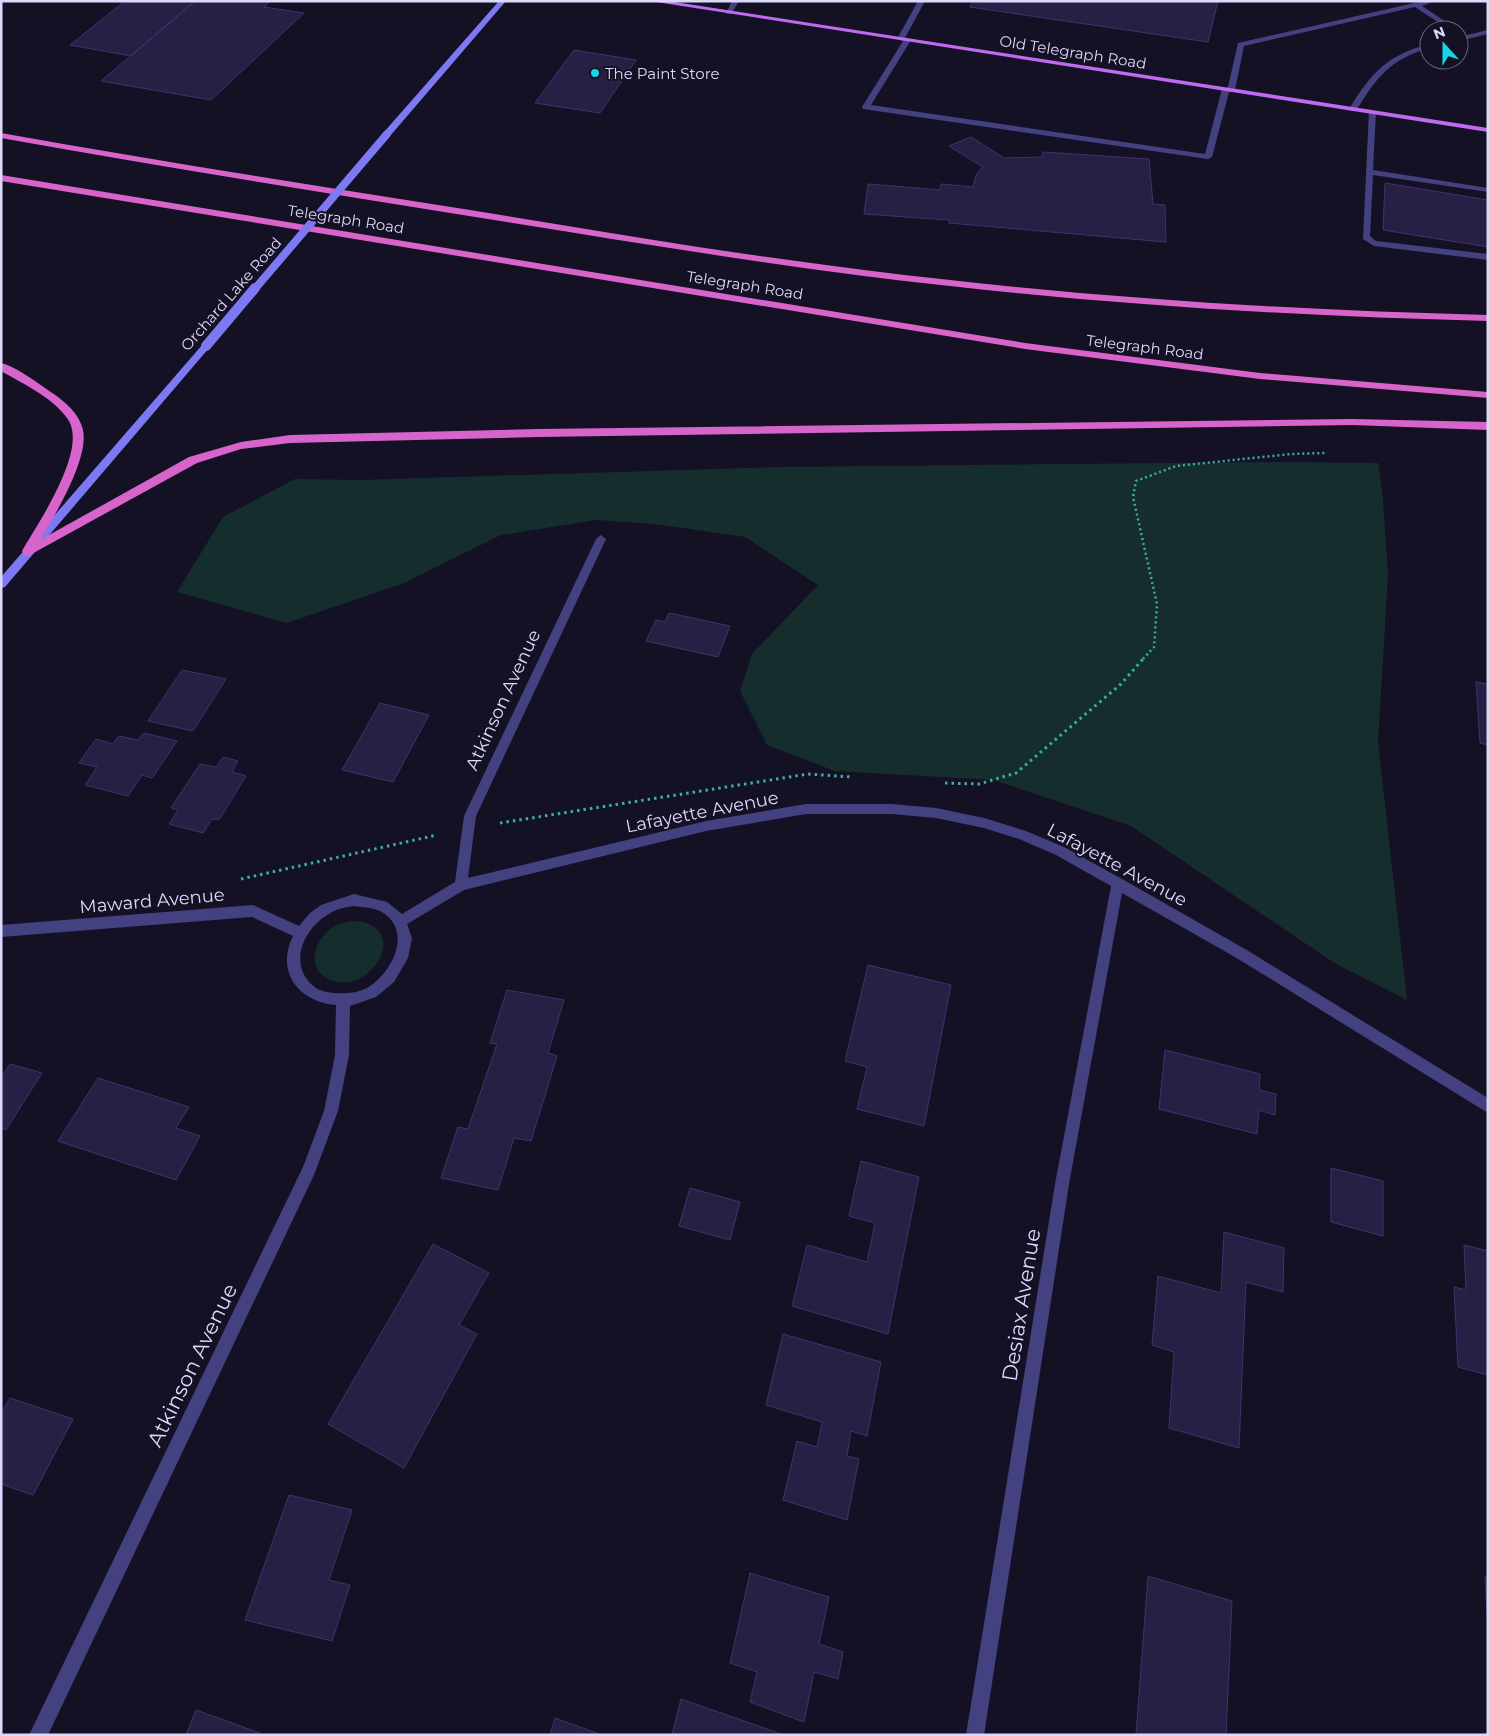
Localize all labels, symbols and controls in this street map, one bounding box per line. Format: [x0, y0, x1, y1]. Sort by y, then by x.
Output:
north arrow [1419, 20, 1469, 70]
text: N [1431, 22, 1448, 43]
street label: Old Telegraph Road [998, 31, 1148, 73]
place label: The Paint Store [605, 64, 720, 83]
marker: The Paint Store [589, 67, 601, 79]
street label: Telegraph Road [286, 200, 406, 238]
street label: Orchard Lake Road [177, 233, 285, 355]
street label: Telegraph Road [685, 266, 805, 304]
street label: Telegraph Road [1085, 330, 1205, 364]
street label: Atkinson Avenue [461, 626, 545, 774]
street label: Lafayette Avenue [624, 786, 780, 838]
street label: Lafayette Avenue [1043, 819, 1191, 911]
street label: Maward Avenue [79, 884, 226, 918]
street label: Desiax Avenue [997, 1227, 1045, 1383]
street label: Atkinson Avenue [142, 1279, 242, 1451]

